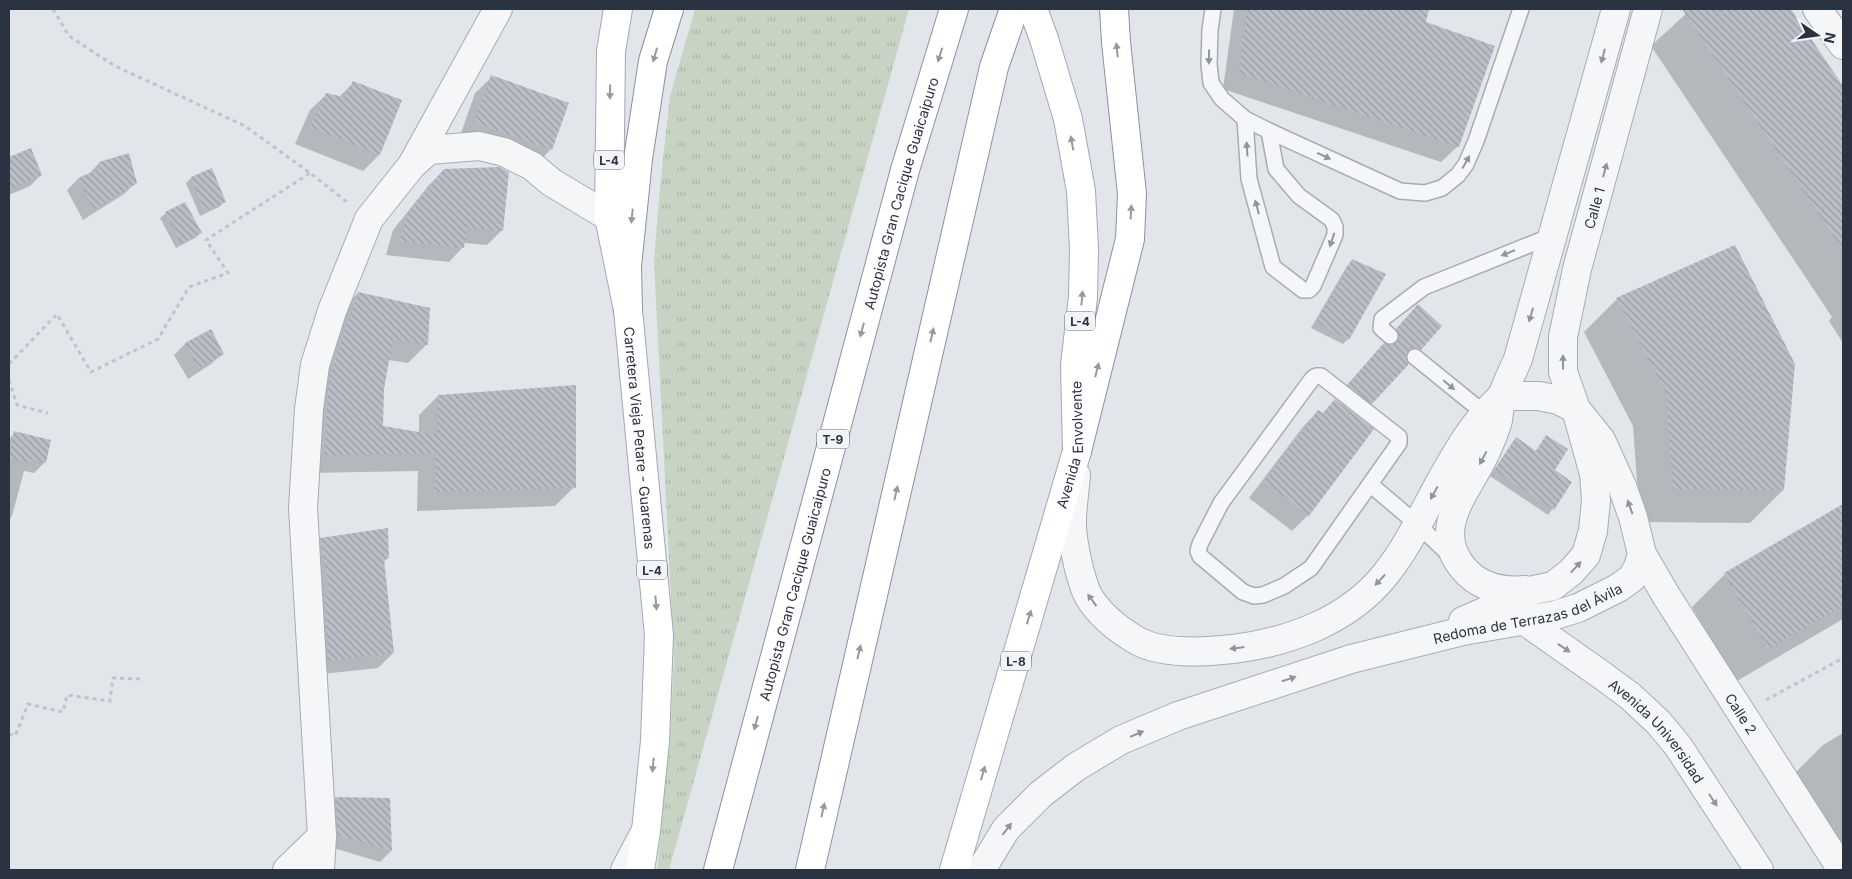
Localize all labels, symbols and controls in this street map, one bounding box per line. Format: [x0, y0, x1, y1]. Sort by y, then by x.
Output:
north arrow [1792, 10, 1842, 60]
text: N [1821, 31, 1840, 45]
one-way arrow [1113, 42, 1121, 58]
one-way arrow [651, 48, 659, 63]
one-way arrow [935, 48, 943, 63]
one-way arrow [1599, 48, 1607, 63]
one-way arrow [1205, 49, 1213, 65]
street label: Autopista Gran Cacique Guaicaipuro [860, 75, 941, 311]
one-way arrow [606, 84, 614, 100]
one-way arrow [1068, 135, 1076, 151]
one-way arrow [1243, 141, 1251, 157]
road number: L-4 [594, 150, 624, 170]
one-way arrow [1317, 152, 1331, 160]
one-way arrow [1462, 155, 1470, 170]
one-way arrow [1601, 162, 1609, 178]
street label: Calle 1 [1580, 185, 1608, 231]
one-way arrow [1253, 199, 1261, 214]
one-way arrow [1127, 203, 1135, 219]
one-way arrow [628, 208, 636, 224]
one-way arrow [1328, 233, 1336, 248]
one-way arrow [1500, 249, 1515, 257]
one-way arrow [1079, 290, 1087, 306]
one-way arrow [1526, 308, 1534, 323]
road number: L-4 [1065, 312, 1095, 331]
one-way arrow [858, 322, 866, 337]
street label: Carretera Vieja Petare - Guarenas [621, 326, 659, 550]
one-way arrow [928, 327, 936, 342]
one-way arrow [1559, 354, 1567, 370]
one-way arrow [1094, 363, 1102, 378]
one-way arrow [1442, 380, 1455, 391]
street label: Avenida Envolvente [1052, 381, 1086, 510]
road number: T-9 [817, 429, 849, 448]
one-way arrow [1479, 451, 1487, 466]
street label: Autopista Gran Cacique Guaicaipuro [755, 466, 834, 702]
one-way arrow [892, 486, 900, 501]
one-way arrow [1430, 486, 1438, 501]
one-way arrow [1626, 499, 1634, 514]
road number: L-4 [637, 560, 667, 580]
one-way arrow [1570, 561, 1582, 573]
one-way arrow [1374, 573, 1386, 585]
street label: Redoma de Terrazas del Ávila [1431, 579, 1625, 647]
one-way arrow [1087, 593, 1097, 607]
one-way arrow [652, 595, 660, 611]
one-way arrow [1025, 610, 1033, 625]
one-way arrow [1557, 643, 1571, 653]
one-way arrow [855, 644, 863, 659]
one-way arrow [1229, 645, 1245, 653]
road number: L-8 [1001, 651, 1031, 670]
one-way arrow [1282, 675, 1297, 682]
street label: Avenida Universidad [1606, 675, 1708, 786]
street label: Calle 2 [1722, 690, 1761, 737]
one-way arrow [752, 716, 760, 731]
one-way arrow [1130, 729, 1144, 737]
one-way arrow [649, 757, 657, 773]
one-way arrow [979, 765, 987, 781]
one-way arrow [1708, 793, 1717, 806]
one-way arrow [819, 802, 827, 817]
one-way arrow [1002, 822, 1012, 836]

